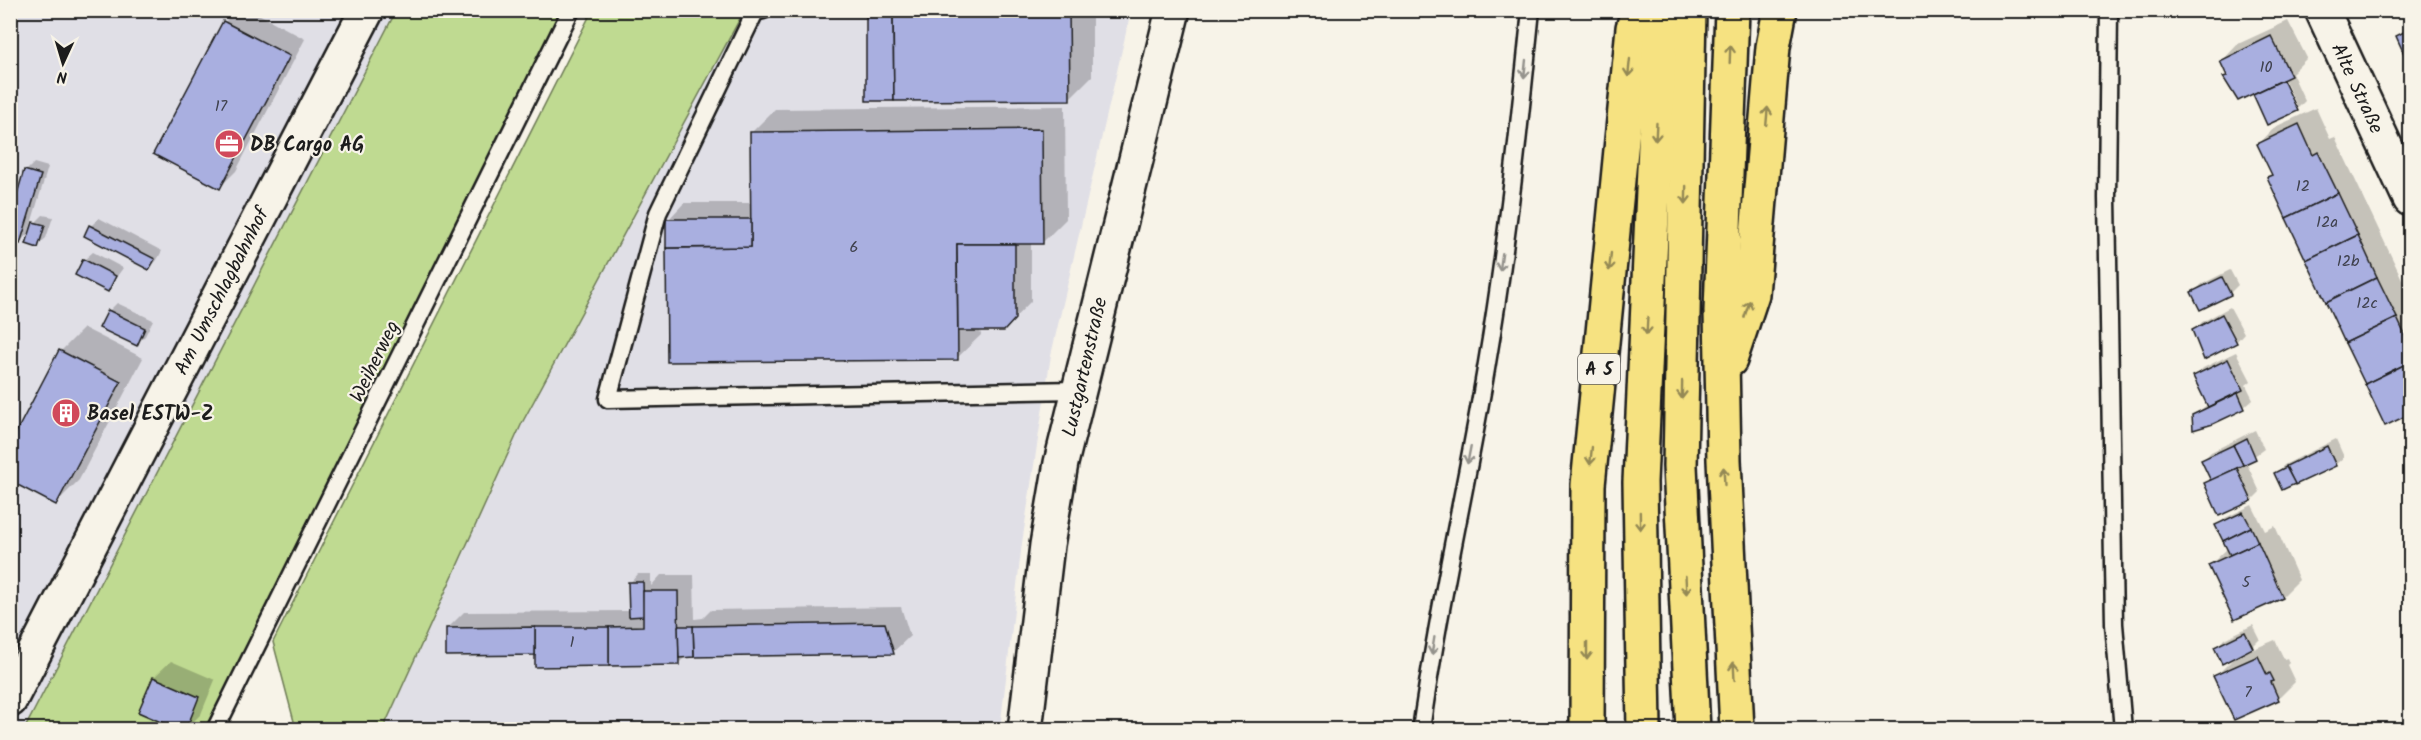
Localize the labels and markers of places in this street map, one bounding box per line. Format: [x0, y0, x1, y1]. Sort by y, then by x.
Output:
office icon: DB Cargo AG [213, 128, 245, 160]
place label: DB Cargo AG [250, 130, 364, 162]
building icon: Basel ESTW-Z [50, 397, 82, 429]
place label: Basel ESTW-Z [87, 399, 214, 431]

